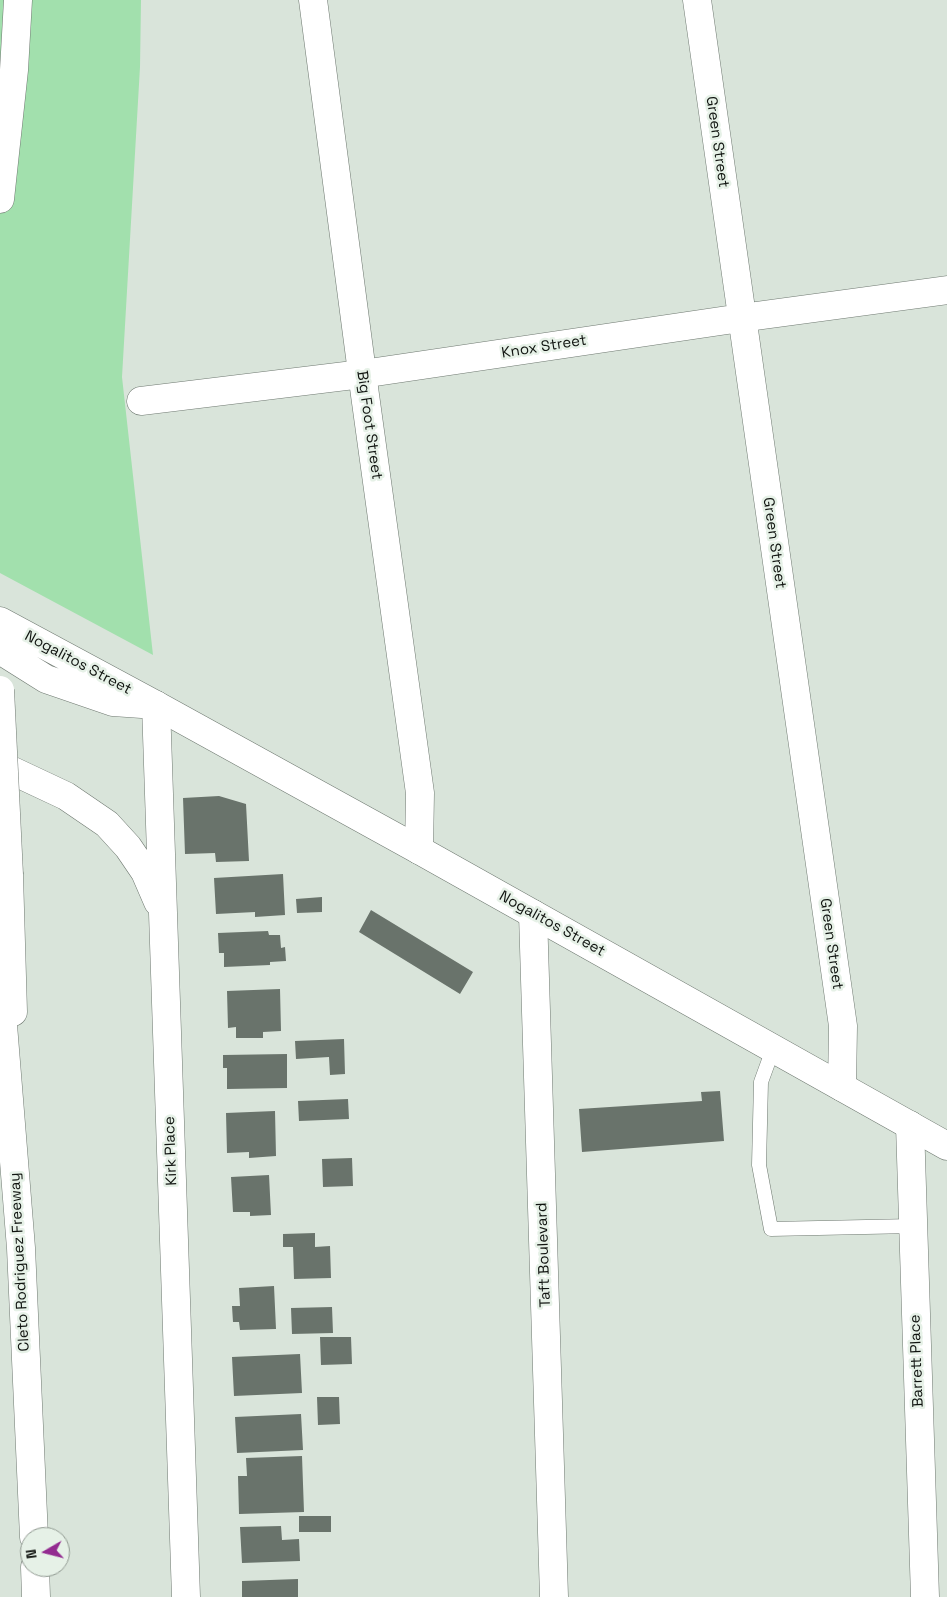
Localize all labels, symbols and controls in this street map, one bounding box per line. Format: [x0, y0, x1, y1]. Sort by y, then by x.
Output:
street label: Green Street [702, 95, 732, 189]
street label: Knox Street [500, 331, 588, 363]
street label: Big Foot Street [352, 369, 386, 481]
street label: Green Street [759, 496, 789, 590]
street label: Nogalitos Street [22, 627, 134, 699]
street label: Nogalitos Street [496, 887, 608, 961]
street label: Green Street [816, 897, 846, 991]
street label: Kirk Place [161, 1116, 181, 1186]
street label: Cleto Rodriguez Freeway [6, 1172, 34, 1352]
street label: Taft Boulevard [533, 1202, 555, 1308]
street label: Barrett Place [906, 1314, 928, 1408]
north arrow [20, 1527, 70, 1577]
text: N [22, 1548, 41, 1560]

